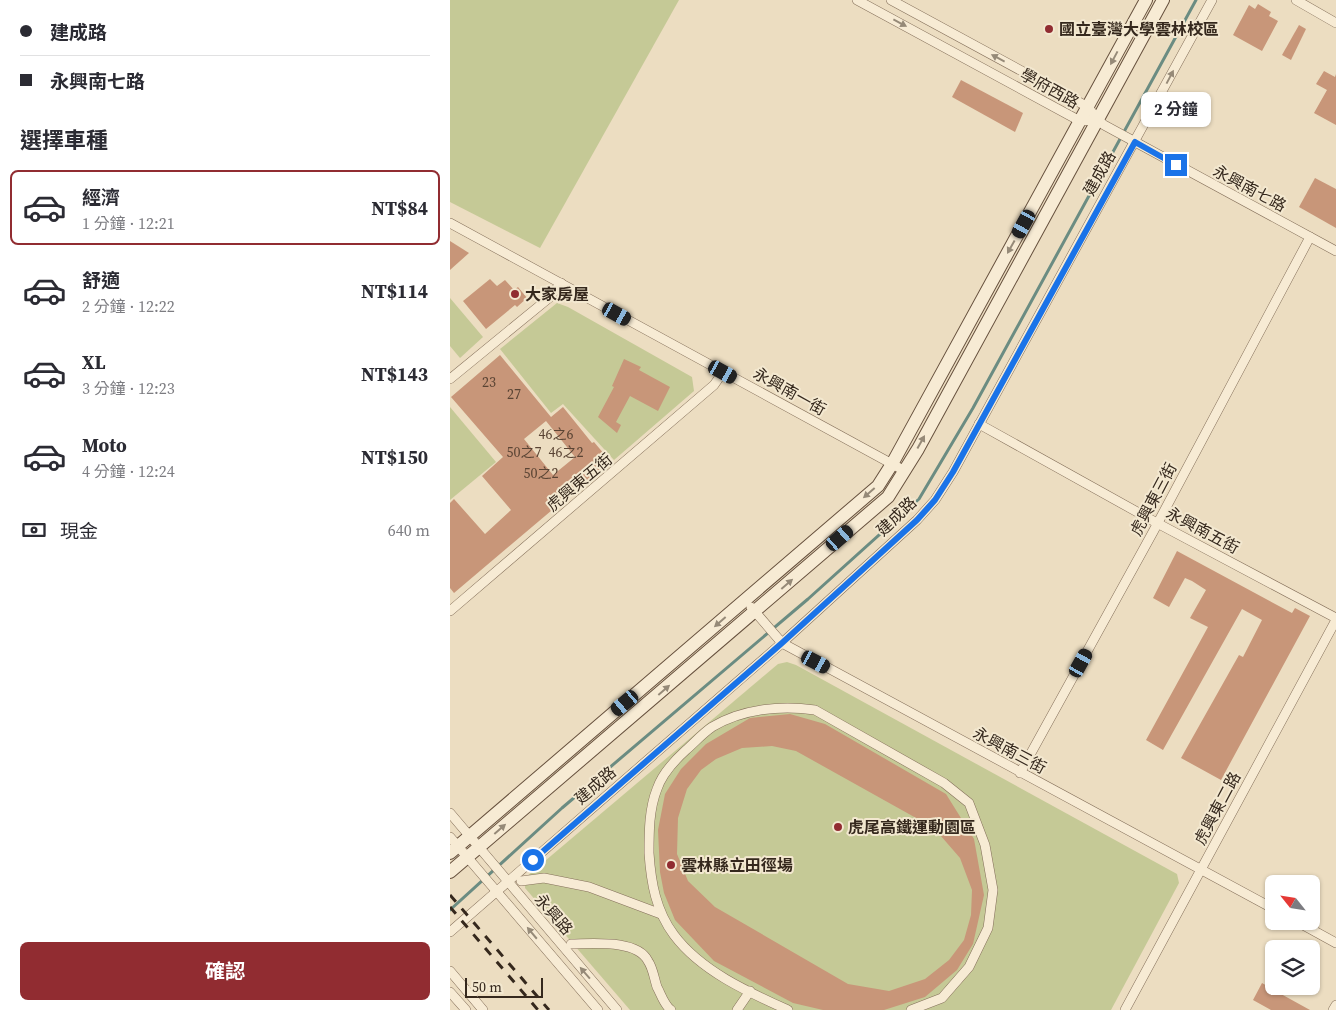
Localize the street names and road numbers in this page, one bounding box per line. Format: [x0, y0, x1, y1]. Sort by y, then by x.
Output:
street label: 學府西路 [1017, 63, 1083, 113]
street label: 建成路 [1078, 147, 1120, 199]
street label: 永興南七路 [1210, 160, 1290, 216]
street label: 永興南一街 [750, 362, 830, 420]
street label: 虎興東五街 [541, 448, 617, 516]
street label: 虎興東三街 [1125, 459, 1181, 539]
street label: 建成路 [871, 491, 921, 541]
street label: 永興南五街 [1163, 502, 1243, 558]
street label: 永興南三街 [970, 722, 1050, 778]
street label: 建成路 [570, 761, 620, 809]
street label: 虎興東二路 [1189, 768, 1245, 848]
street label: 永興路 [530, 889, 578, 939]

